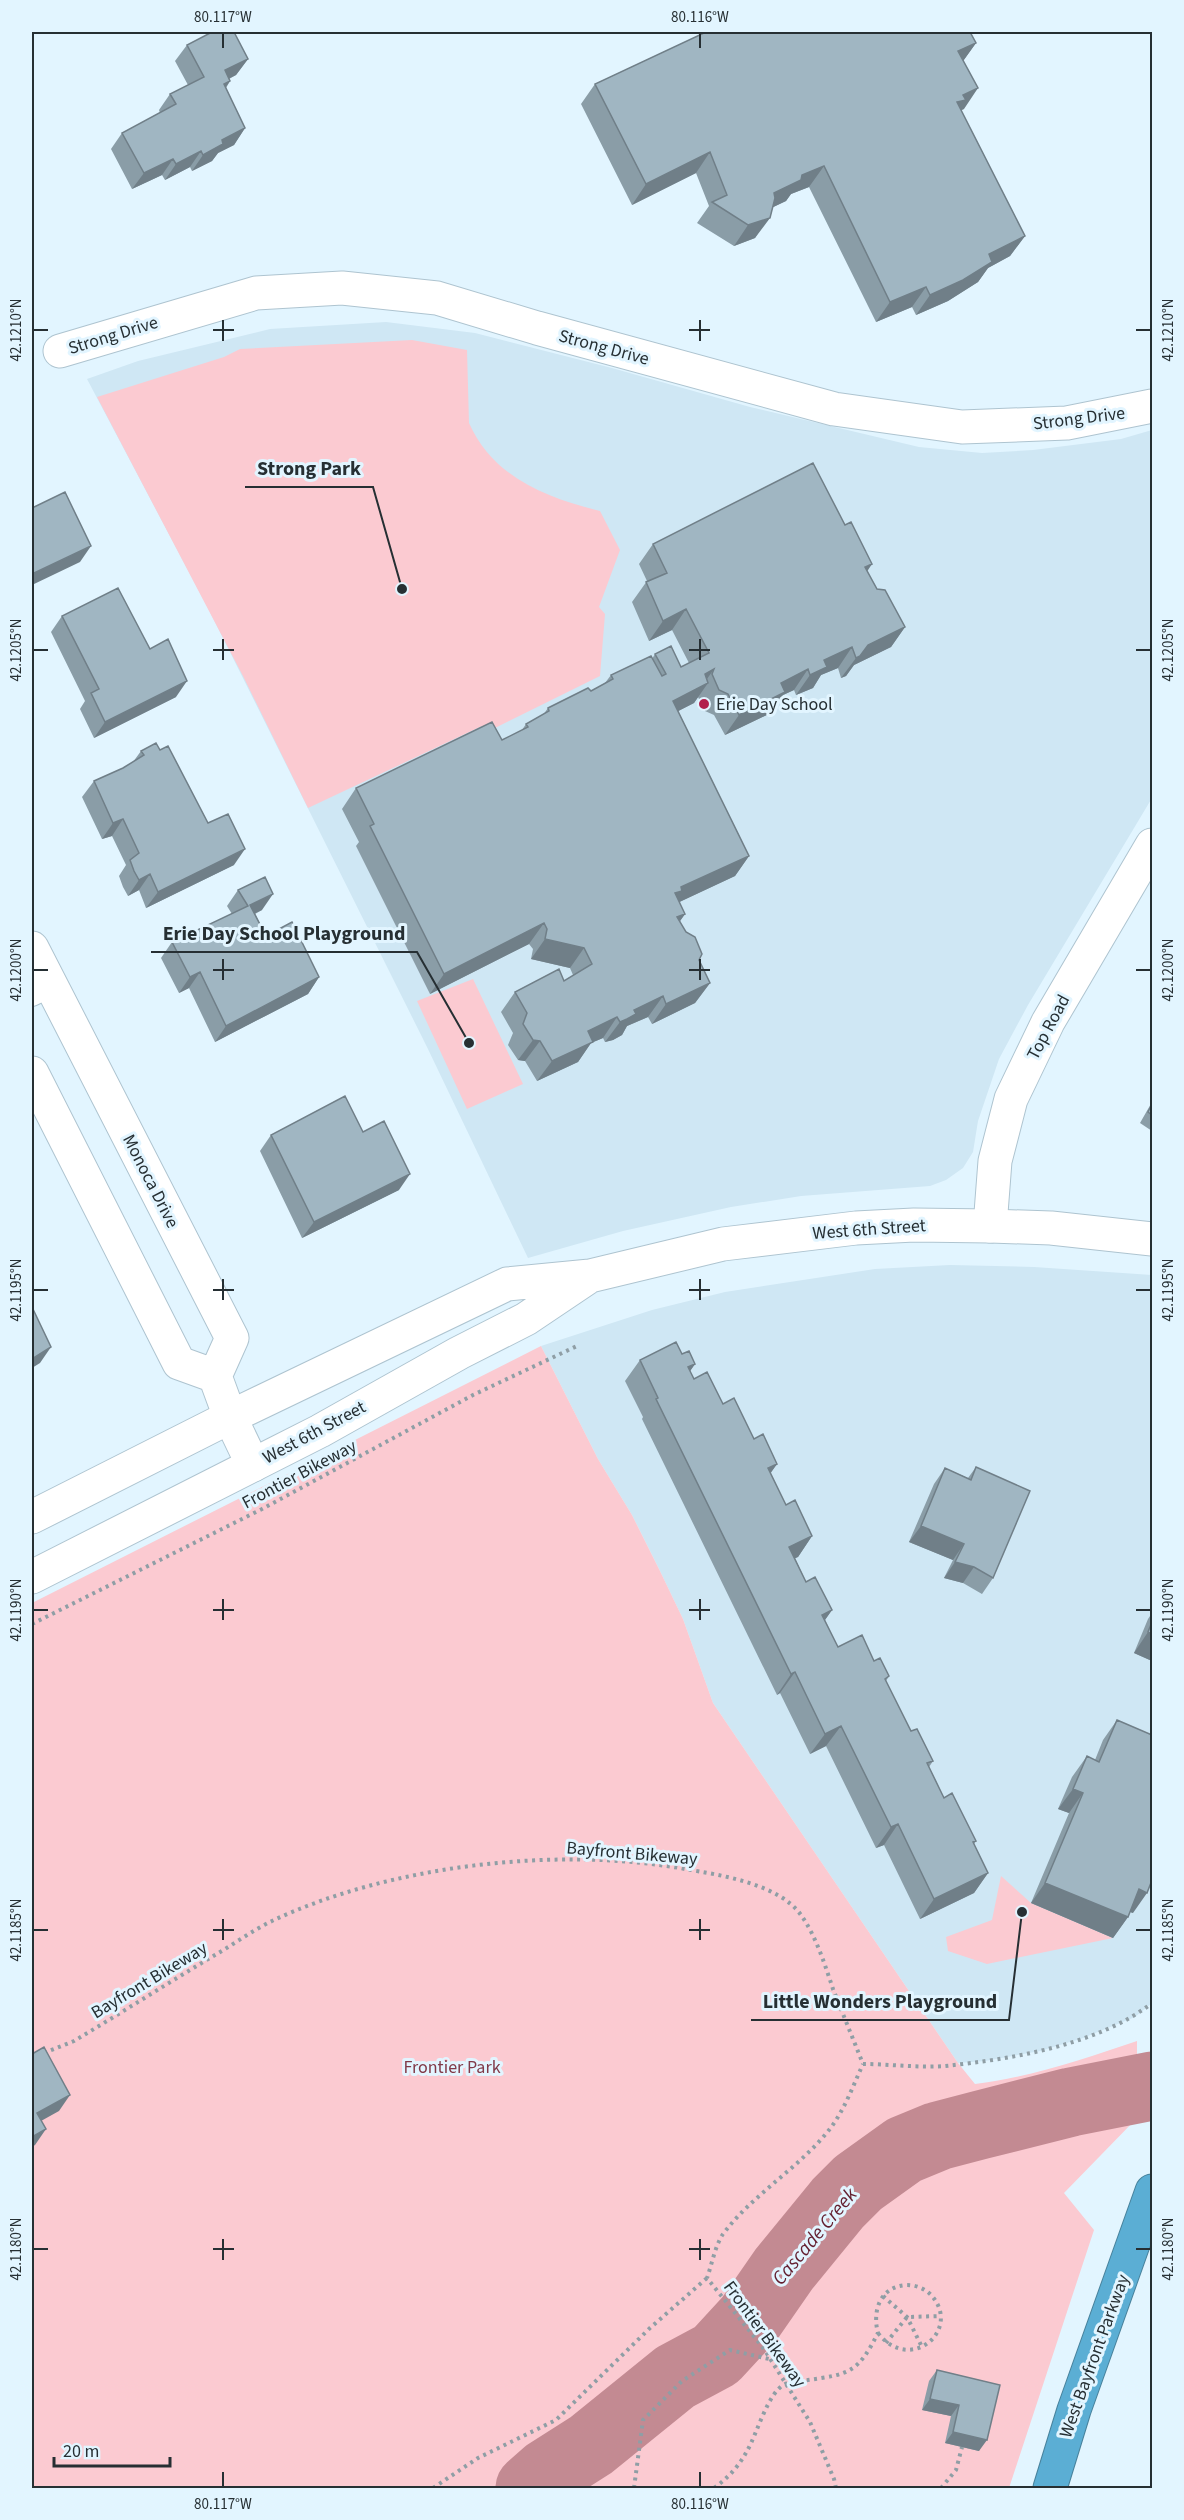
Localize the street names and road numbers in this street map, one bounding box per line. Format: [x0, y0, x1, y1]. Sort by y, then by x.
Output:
street label: Strong Drive [65, 310, 161, 361]
street label: Strong Drive [556, 323, 652, 372]
street label: Strong Drive [1032, 400, 1127, 437]
street label: Top Road [1021, 990, 1076, 1064]
street label: Monoca Drive [116, 1130, 185, 1232]
street label: West 6th Street [812, 1213, 927, 1246]
street label: West 6th Street [258, 1395, 370, 1470]
street label: Frontier Bikeway [238, 1433, 361, 1515]
street label: Bayfront Bikeway [565, 1835, 699, 1872]
street label: Bayfront Bikeway [86, 1936, 213, 2025]
street label: West Bayfront Parkway [1053, 2270, 1136, 2441]
street label: Frontier Bikeway [717, 2276, 812, 2393]

